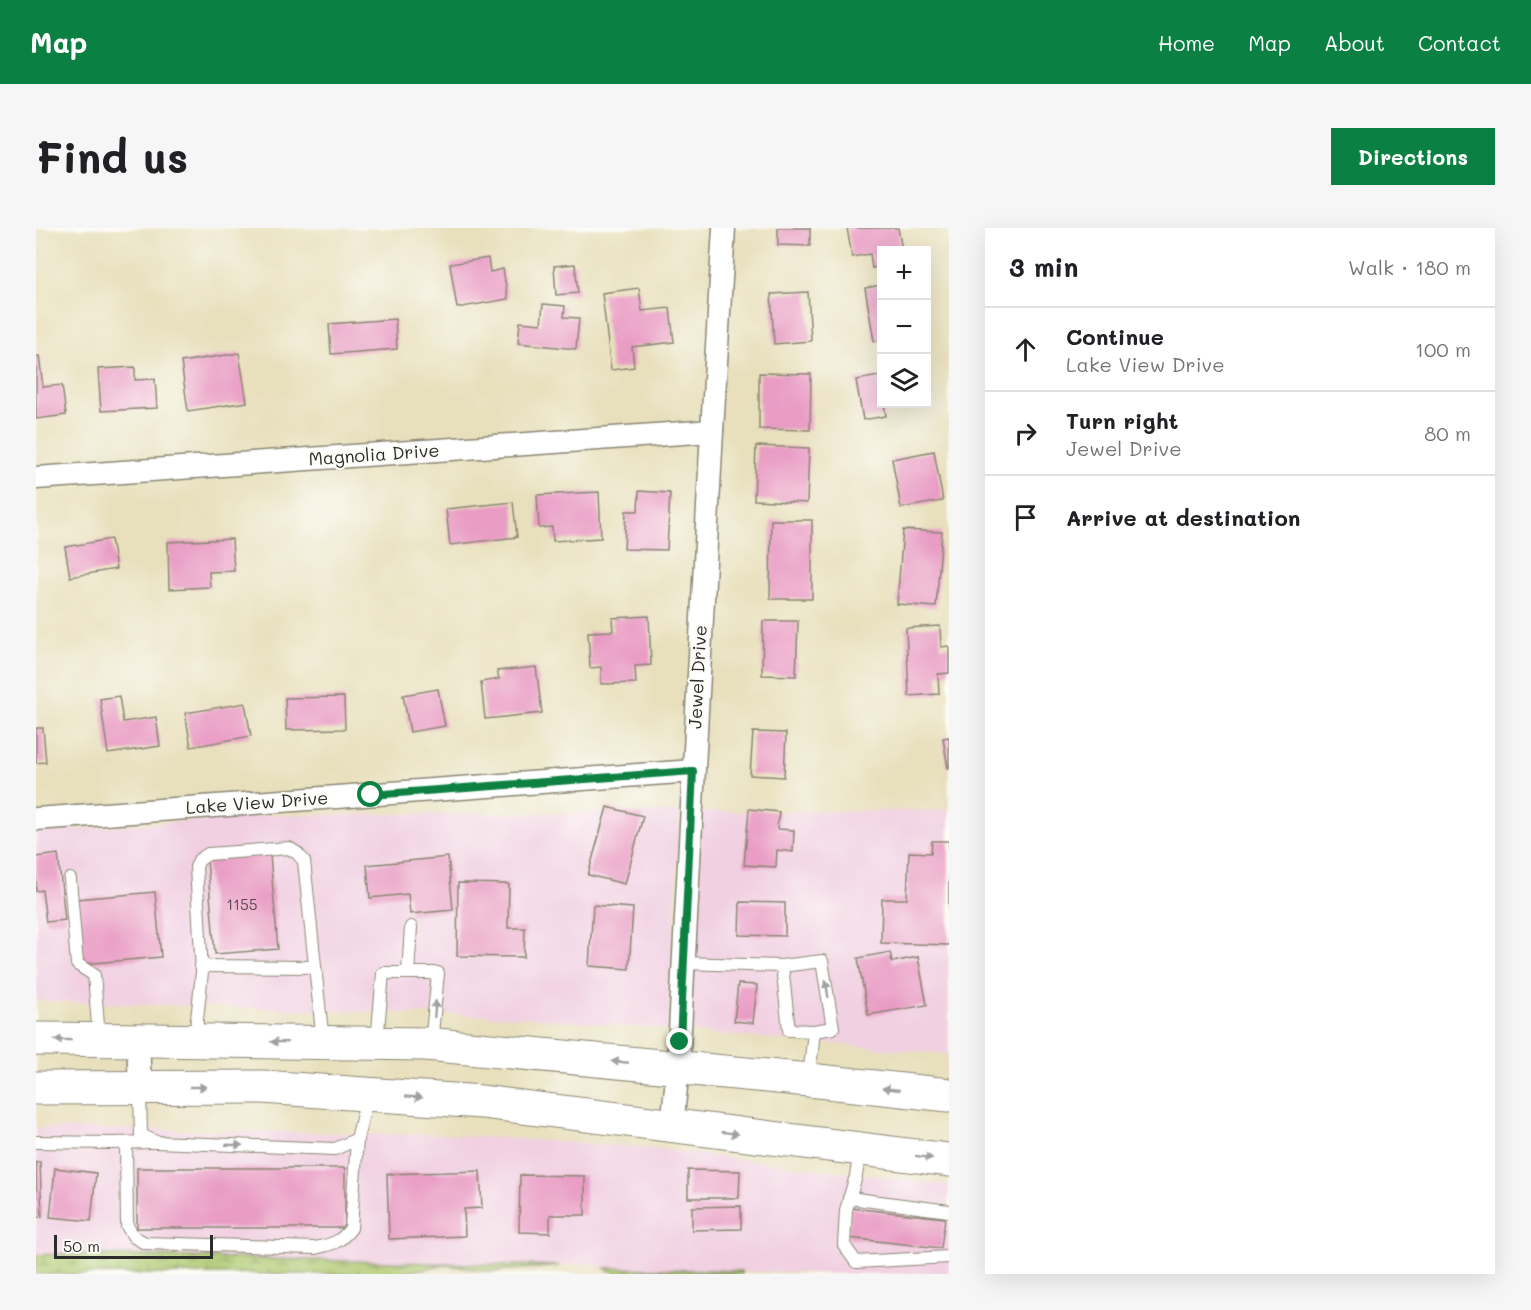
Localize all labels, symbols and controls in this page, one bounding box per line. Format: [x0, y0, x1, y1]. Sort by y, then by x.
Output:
text: Map [30, 24, 87, 60]
text: Home [1158, 29, 1215, 56]
text: Map [1248, 29, 1291, 56]
text: About [1324, 29, 1385, 56]
text: Contact [1418, 29, 1501, 56]
button: Directions [1331, 128, 1495, 185]
text: Find us [36, 129, 188, 184]
map controls [877, 246, 931, 408]
button: + [877, 246, 931, 300]
text: 3 min [1009, 250, 1078, 284]
text: Walk · 180 m [1348, 254, 1471, 280]
button: − [877, 300, 931, 354]
text: Continue [1066, 322, 1164, 351]
icon: ahead [1009, 333, 1042, 366]
text: 100 m [1415, 336, 1471, 362]
text: Lake View Drive [1066, 351, 1225, 377]
button: layers [877, 354, 931, 408]
text: Turn right [1066, 406, 1178, 435]
icon: right [1009, 417, 1042, 450]
text: 80 m [1424, 420, 1471, 446]
text: Jewel Drive [1066, 435, 1182, 461]
street label: Magnolia Drive [308, 437, 440, 471]
icon: arrive [1009, 501, 1042, 534]
text: Arrive at destination [1066, 503, 1301, 532]
street label: Jewel Drive [682, 624, 712, 730]
route start [357, 781, 383, 807]
street label: Lake View Drive [185, 785, 329, 819]
house number: 1155 [227, 894, 257, 914]
one-way arrow [822, 980, 831, 999]
one-way arrow [430, 999, 440, 1018]
route end [666, 1028, 692, 1054]
one-way arrow [53, 1035, 72, 1044]
one-way arrow [269, 1037, 288, 1047]
one-way arrow [610, 1057, 629, 1067]
one-way arrow [189, 1082, 208, 1092]
one-way arrow [881, 1084, 900, 1094]
one-way arrow [404, 1093, 423, 1102]
one-way arrow [721, 1128, 740, 1138]
one-way arrow [225, 1140, 244, 1149]
one-way arrow [914, 1153, 933, 1162]
scale bar [54, 1232, 213, 1260]
text: 50 m [63, 1235, 100, 1256]

